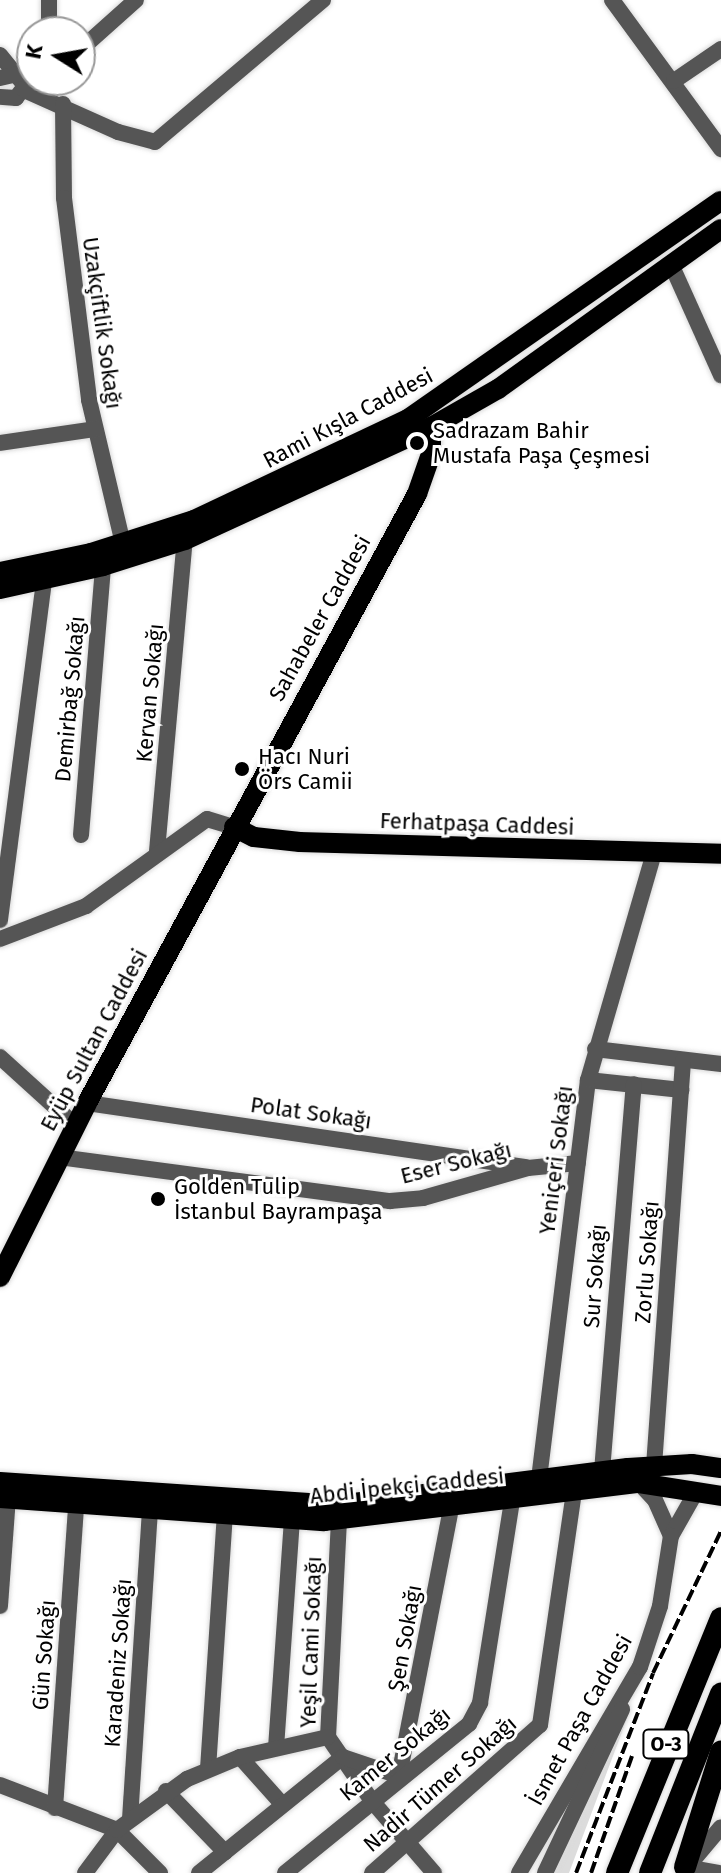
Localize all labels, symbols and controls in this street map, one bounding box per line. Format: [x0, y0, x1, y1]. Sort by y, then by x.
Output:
north arrow [16, 16, 96, 96]
text: K [19, 42, 48, 61]
street label: Uzakçiftlik Sokağı [77, 235, 127, 411]
street label: Rami Kışla Caddesi [259, 362, 437, 474]
place label: Sadrazam Bahir Mustafa Paşa Çeşmesi [433, 417, 650, 468]
marker: Sadrazam Bahir Mustafa Paşa Çeşmesi [408, 434, 426, 452]
street label: Sahabeler Caddesi [264, 531, 376, 705]
street label: Demirbağ Sokağı [50, 615, 90, 783]
street label: Kervan Sokağı [131, 622, 169, 764]
place label: Hacı Nuri Örs Camii [258, 743, 353, 794]
marker: Hacı Nuri Örs Camii [233, 760, 251, 778]
street label: Ferhatpaşa Caddesi [379, 807, 575, 841]
street label: Eyüp Sultan Caddesi [35, 944, 153, 1136]
street label: Yeniçeri Sokağı [534, 1084, 578, 1236]
street label: Polat Sokağı [249, 1091, 373, 1135]
street label: Eser Sokağı [398, 1136, 514, 1190]
place label: Golden Tulip İstanbul Bayrampaşa [174, 1173, 383, 1224]
marker: Golden Tulip İstanbul Bayrampaşa [149, 1190, 167, 1208]
street label: Zorlu Sokağı [630, 1200, 664, 1324]
street label: Sur Sokağı [578, 1223, 612, 1329]
street label: Abdi İpekçi Caddesi [309, 1463, 505, 1509]
street label: Yeşil Cami Sokağı [295, 1556, 327, 1728]
street label: Karadeniz Sokağı [99, 1578, 137, 1748]
street label: Şen Sokağı [383, 1583, 427, 1693]
street label: Gün Sokağı [27, 1599, 61, 1711]
street label: İsmet Paşa Caddesi [522, 1630, 638, 1810]
street label: Kamer Sokağı [334, 1701, 456, 1807]
street label: Nadir Tümer Sokağı [358, 1710, 522, 1858]
road number: O-3 [642, 1728, 690, 1760]

